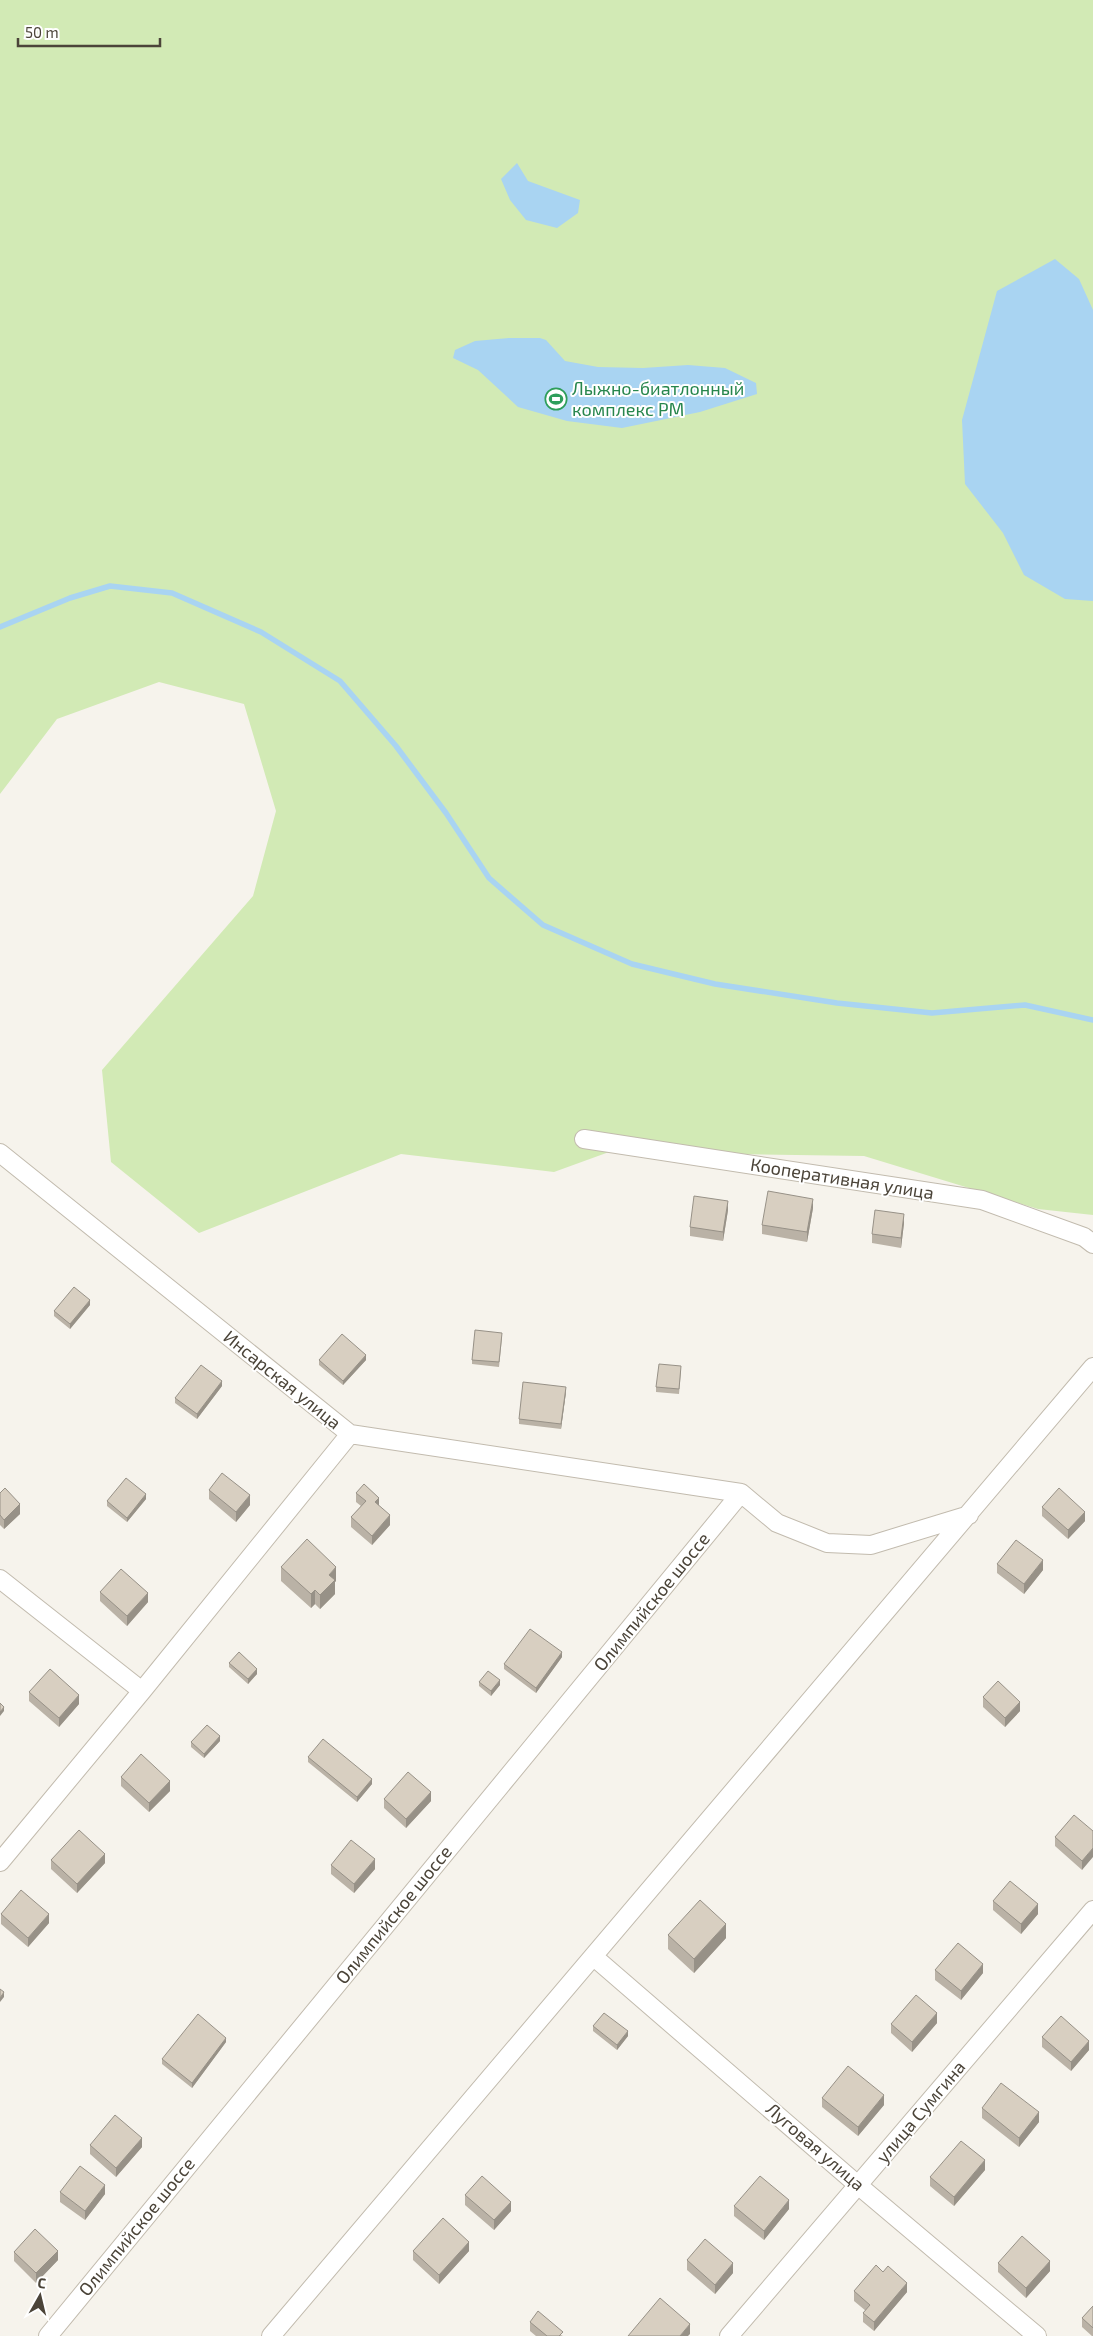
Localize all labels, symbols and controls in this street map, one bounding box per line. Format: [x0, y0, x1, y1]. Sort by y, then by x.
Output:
scale bar [18, 15, 160, 47]
text: 50 m [25, 23, 59, 41]
place label: Лыжно-биатлонный комплекс РМ [572, 377, 744, 420]
sports icon: Лыжно-биатлонный комплекс РМ [544, 387, 568, 411]
street label: Кооперативная улица [749, 1153, 936, 1203]
street label: Инсарская улица [219, 1325, 346, 1433]
street label: Олимпийское шоссе [589, 1528, 714, 1675]
street label: Олимпийское шоссе [331, 1841, 456, 1988]
street label: улица Сумгина [871, 2056, 969, 2167]
street label: Луговая улица [762, 2097, 870, 2195]
street label: Олимпийское шоссе [74, 2153, 199, 2300]
north arrow [15, 2271, 65, 2321]
text: С [37, 2274, 47, 2292]

